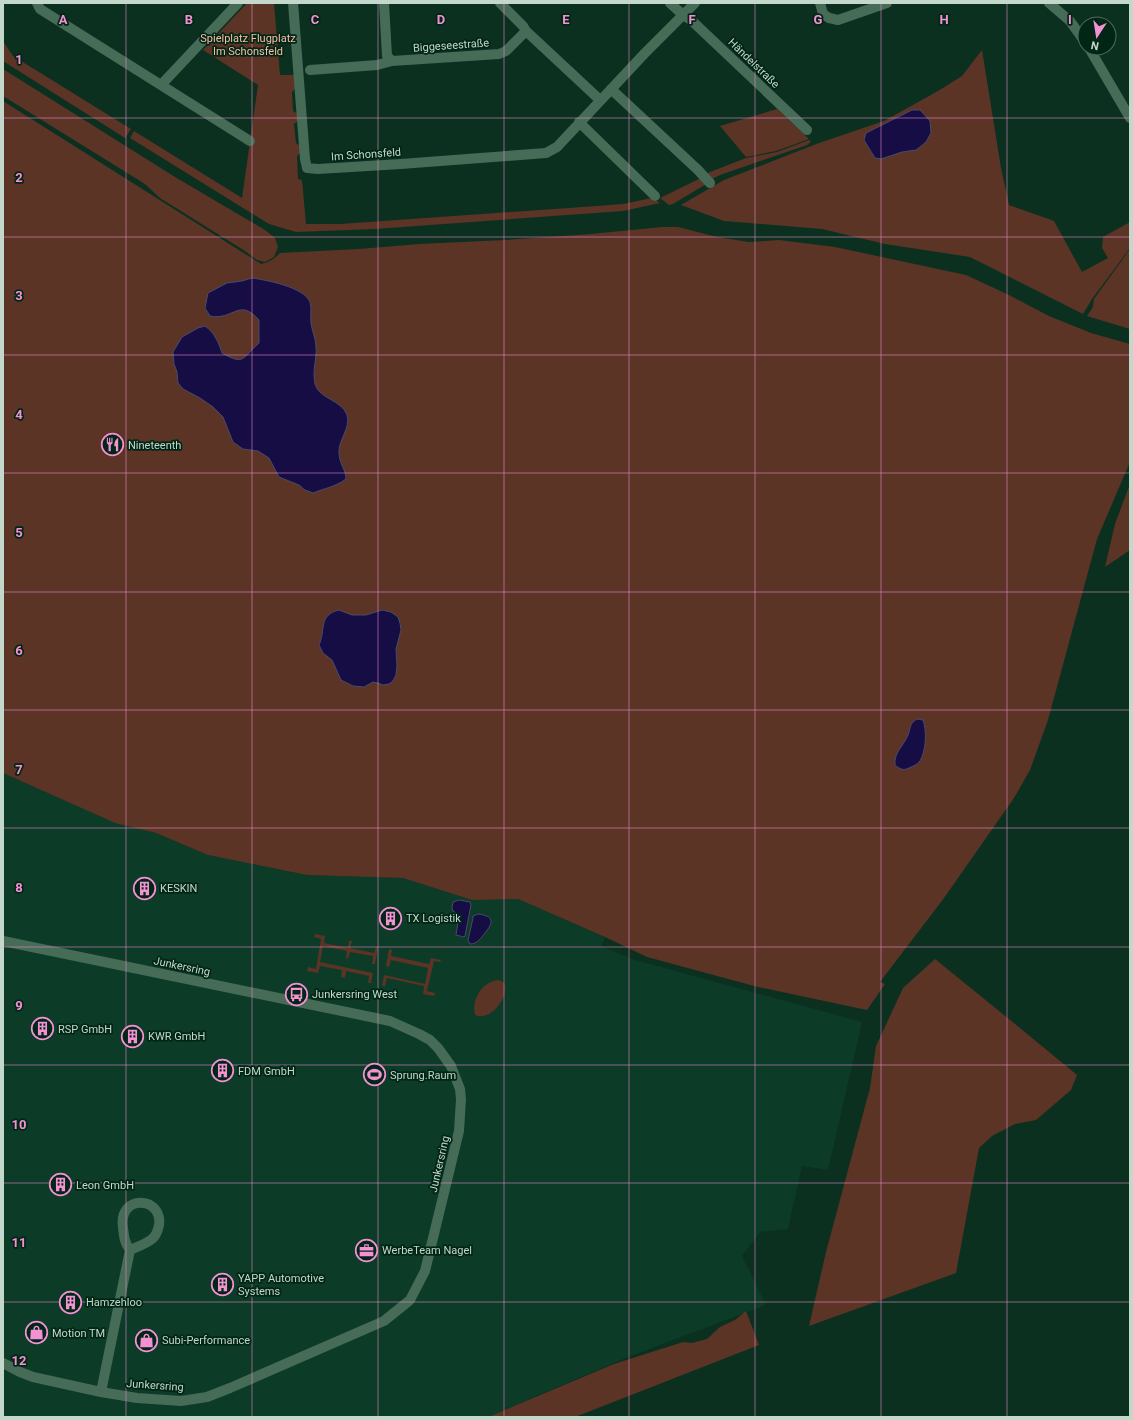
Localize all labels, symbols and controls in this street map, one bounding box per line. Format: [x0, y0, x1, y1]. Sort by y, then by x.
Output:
text: A [59, 12, 68, 27]
text: B [185, 12, 193, 27]
text: C [311, 12, 320, 27]
text: D [437, 12, 445, 27]
text: E [562, 12, 570, 27]
text: F [688, 12, 696, 27]
text: G [814, 12, 823, 27]
text: H [939, 12, 949, 27]
text: I [1068, 12, 1072, 27]
north arrow [1077, 16, 1117, 56]
park label: Spielplatz Flugplatz Im Schonsfeld [200, 32, 296, 58]
street label: Biggeseestraße [413, 36, 490, 55]
street label: Händelstraße [725, 36, 782, 91]
text: N [1090, 38, 1100, 52]
text: 1 [15, 52, 23, 67]
street label: Im Schonsfeld [331, 146, 401, 163]
text: 2 [15, 170, 23, 185]
text: 3 [15, 288, 23, 303]
text: 4 [15, 407, 23, 422]
restaurant icon: Nineteenth [100, 432, 126, 458]
place label: Nineteenth [128, 439, 181, 452]
text: 5 [15, 525, 23, 540]
text: 6 [15, 643, 23, 658]
text: 7 [15, 762, 23, 777]
building icon: KESKIN [131, 875, 157, 901]
text: 8 [15, 880, 23, 895]
place label: KESKIN [160, 882, 197, 895]
building icon: TX Logistik [378, 905, 404, 931]
place label: TX Logistik [406, 912, 461, 925]
street label: Junkersring [152, 954, 211, 979]
bus stop icon: Junkersring West [283, 981, 309, 1007]
place label: Junkersring West [312, 988, 397, 1001]
text: 9 [15, 998, 23, 1013]
building icon: RSP GmbH [29, 1016, 55, 1042]
place label: RSP GmbH [58, 1023, 112, 1036]
building icon: KWR GmbH [119, 1023, 145, 1049]
place label: KWR GmbH [148, 1030, 205, 1043]
building icon: FDM GmbH [209, 1058, 235, 1084]
sports icon: Sprung.Raum [361, 1062, 387, 1088]
place label: FDM GmbH [238, 1065, 295, 1078]
place label: Sprung.Raum [390, 1069, 456, 1082]
text: 10 [12, 1117, 26, 1132]
street label: Junkersring [427, 1135, 452, 1194]
building icon: Leon GmbH [48, 1172, 74, 1198]
place label: Leon GmbH [76, 1179, 134, 1192]
text: 11 [12, 1235, 26, 1250]
office icon: WerbeTeam Nagel [353, 1237, 379, 1263]
place label: WerbeTeam Nagel [382, 1244, 472, 1257]
building icon: YAPP Automotive Systems [209, 1271, 235, 1297]
place label: YAPP Automotive Systems [238, 1272, 324, 1298]
building icon: Hamzehloo [58, 1289, 84, 1315]
place label: Hamzehloo [86, 1296, 142, 1309]
shop icon: Motion TM [24, 1320, 50, 1346]
place label: Motion TM [52, 1327, 105, 1340]
shop icon: Subi-Performance [133, 1327, 159, 1353]
place label: Subi-Performance [162, 1334, 250, 1347]
text: 12 [12, 1353, 26, 1368]
street label: Junkersring [126, 1377, 184, 1394]

